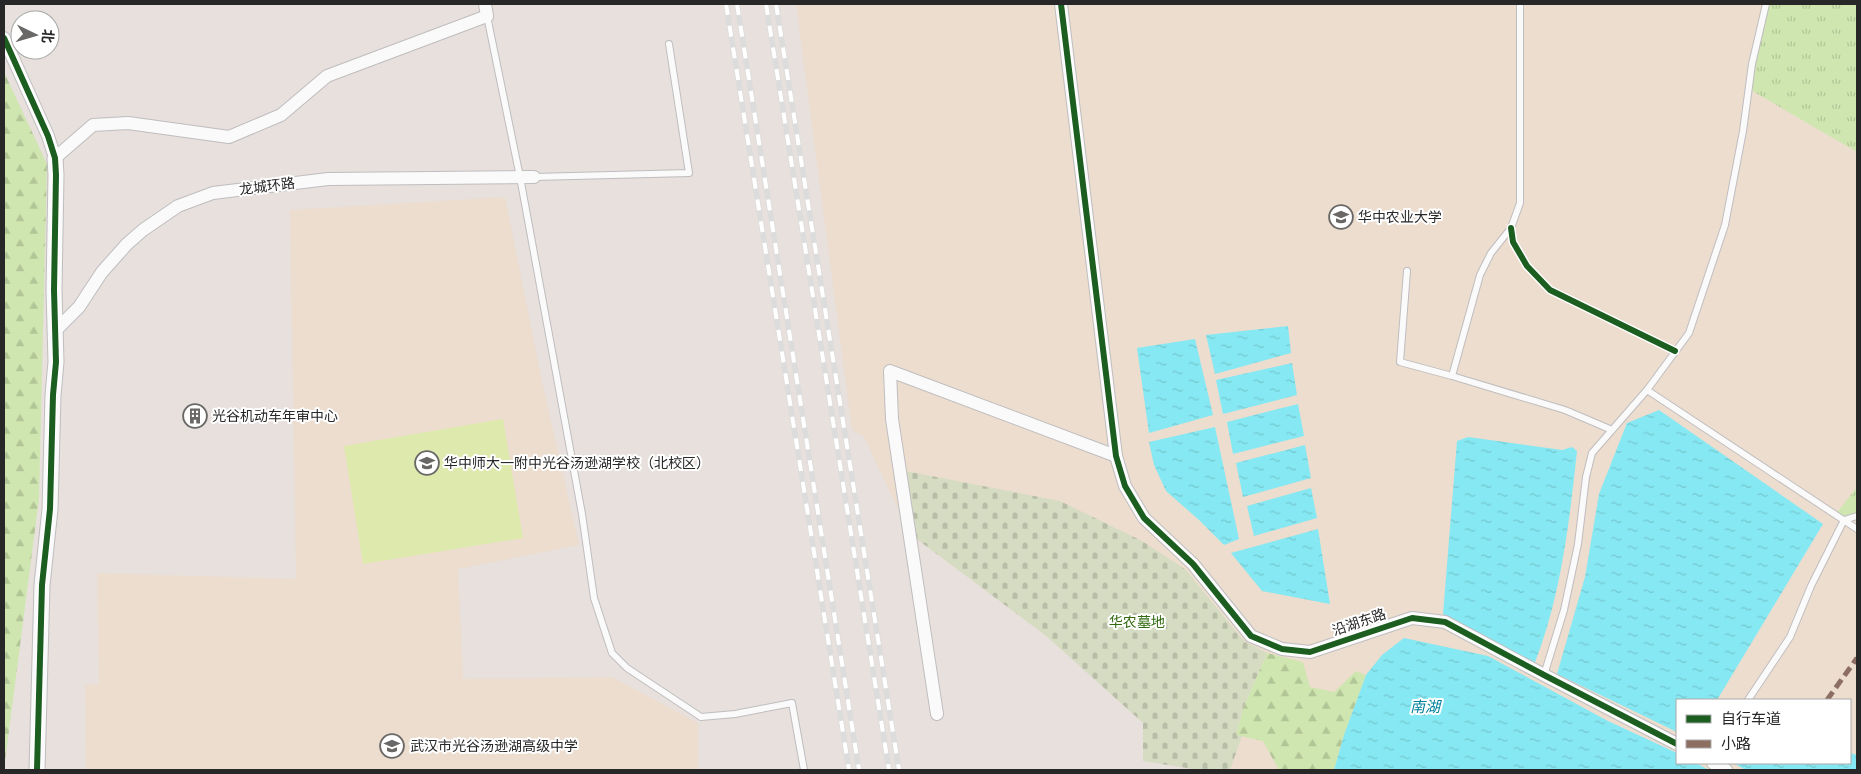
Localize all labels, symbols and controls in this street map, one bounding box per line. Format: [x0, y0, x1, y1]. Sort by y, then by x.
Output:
north arrow [10, 10, 60, 60]
text: 北 [39, 28, 57, 44]
street label: 龙城环路 [238, 175, 296, 197]
school or university icon: 华中农业大学 [1328, 204, 1354, 230]
place label: 华中农业大学 [1358, 209, 1442, 225]
building icon: 光谷机动车年审中心 [182, 403, 208, 429]
place label: 光谷机动车年审中心 [212, 408, 338, 424]
school or university icon: 华中师大一附中光谷汤逊湖学校（北校区） [414, 450, 440, 476]
place label: 华中师大一附中光谷汤逊湖学校（北校区） [444, 455, 710, 471]
street label: 沿湖东路 [1330, 605, 1388, 639]
park label: 华农墓地 [1109, 614, 1165, 630]
water label: 南湖 [1410, 698, 1442, 716]
legend [1676, 699, 1851, 764]
text: 自行车道 [1721, 710, 1781, 728]
school or university icon: 武汉市光谷汤逊湖高级中学 [379, 733, 405, 759]
text: 小路 [1721, 735, 1751, 753]
place label: 武汉市光谷汤逊湖高级中学 [410, 738, 578, 754]

